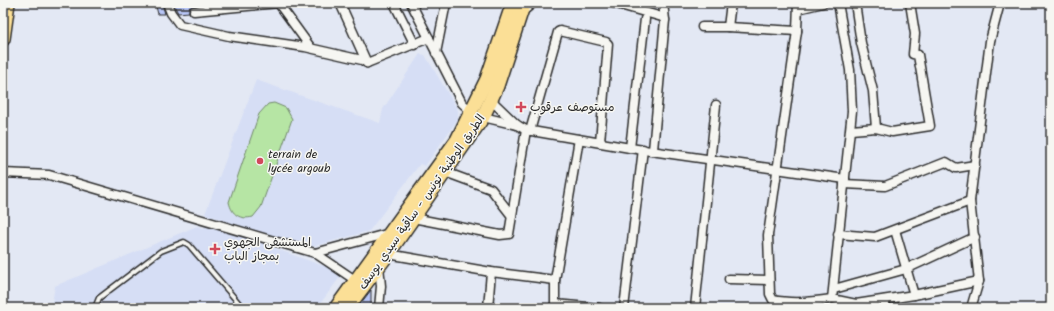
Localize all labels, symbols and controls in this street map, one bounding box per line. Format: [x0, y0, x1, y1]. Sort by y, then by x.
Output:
place label: مستوصف عرقوب [530, 98, 615, 117]
marker: مستوصف عرقوب [515, 101, 527, 113]
street label: الطريق الوطنية تونس - ساقية سيدي يوسف [354, 110, 490, 294]
place label: terrain de lycée argoub [268, 145, 331, 178]
marker: terrain de lycée argoub [255, 156, 265, 166]
place label: المستشفى الجهوي بمجاز الباب [224, 233, 311, 266]
marker: المستشفى الجهوي بمجاز الباب [209, 243, 221, 255]

